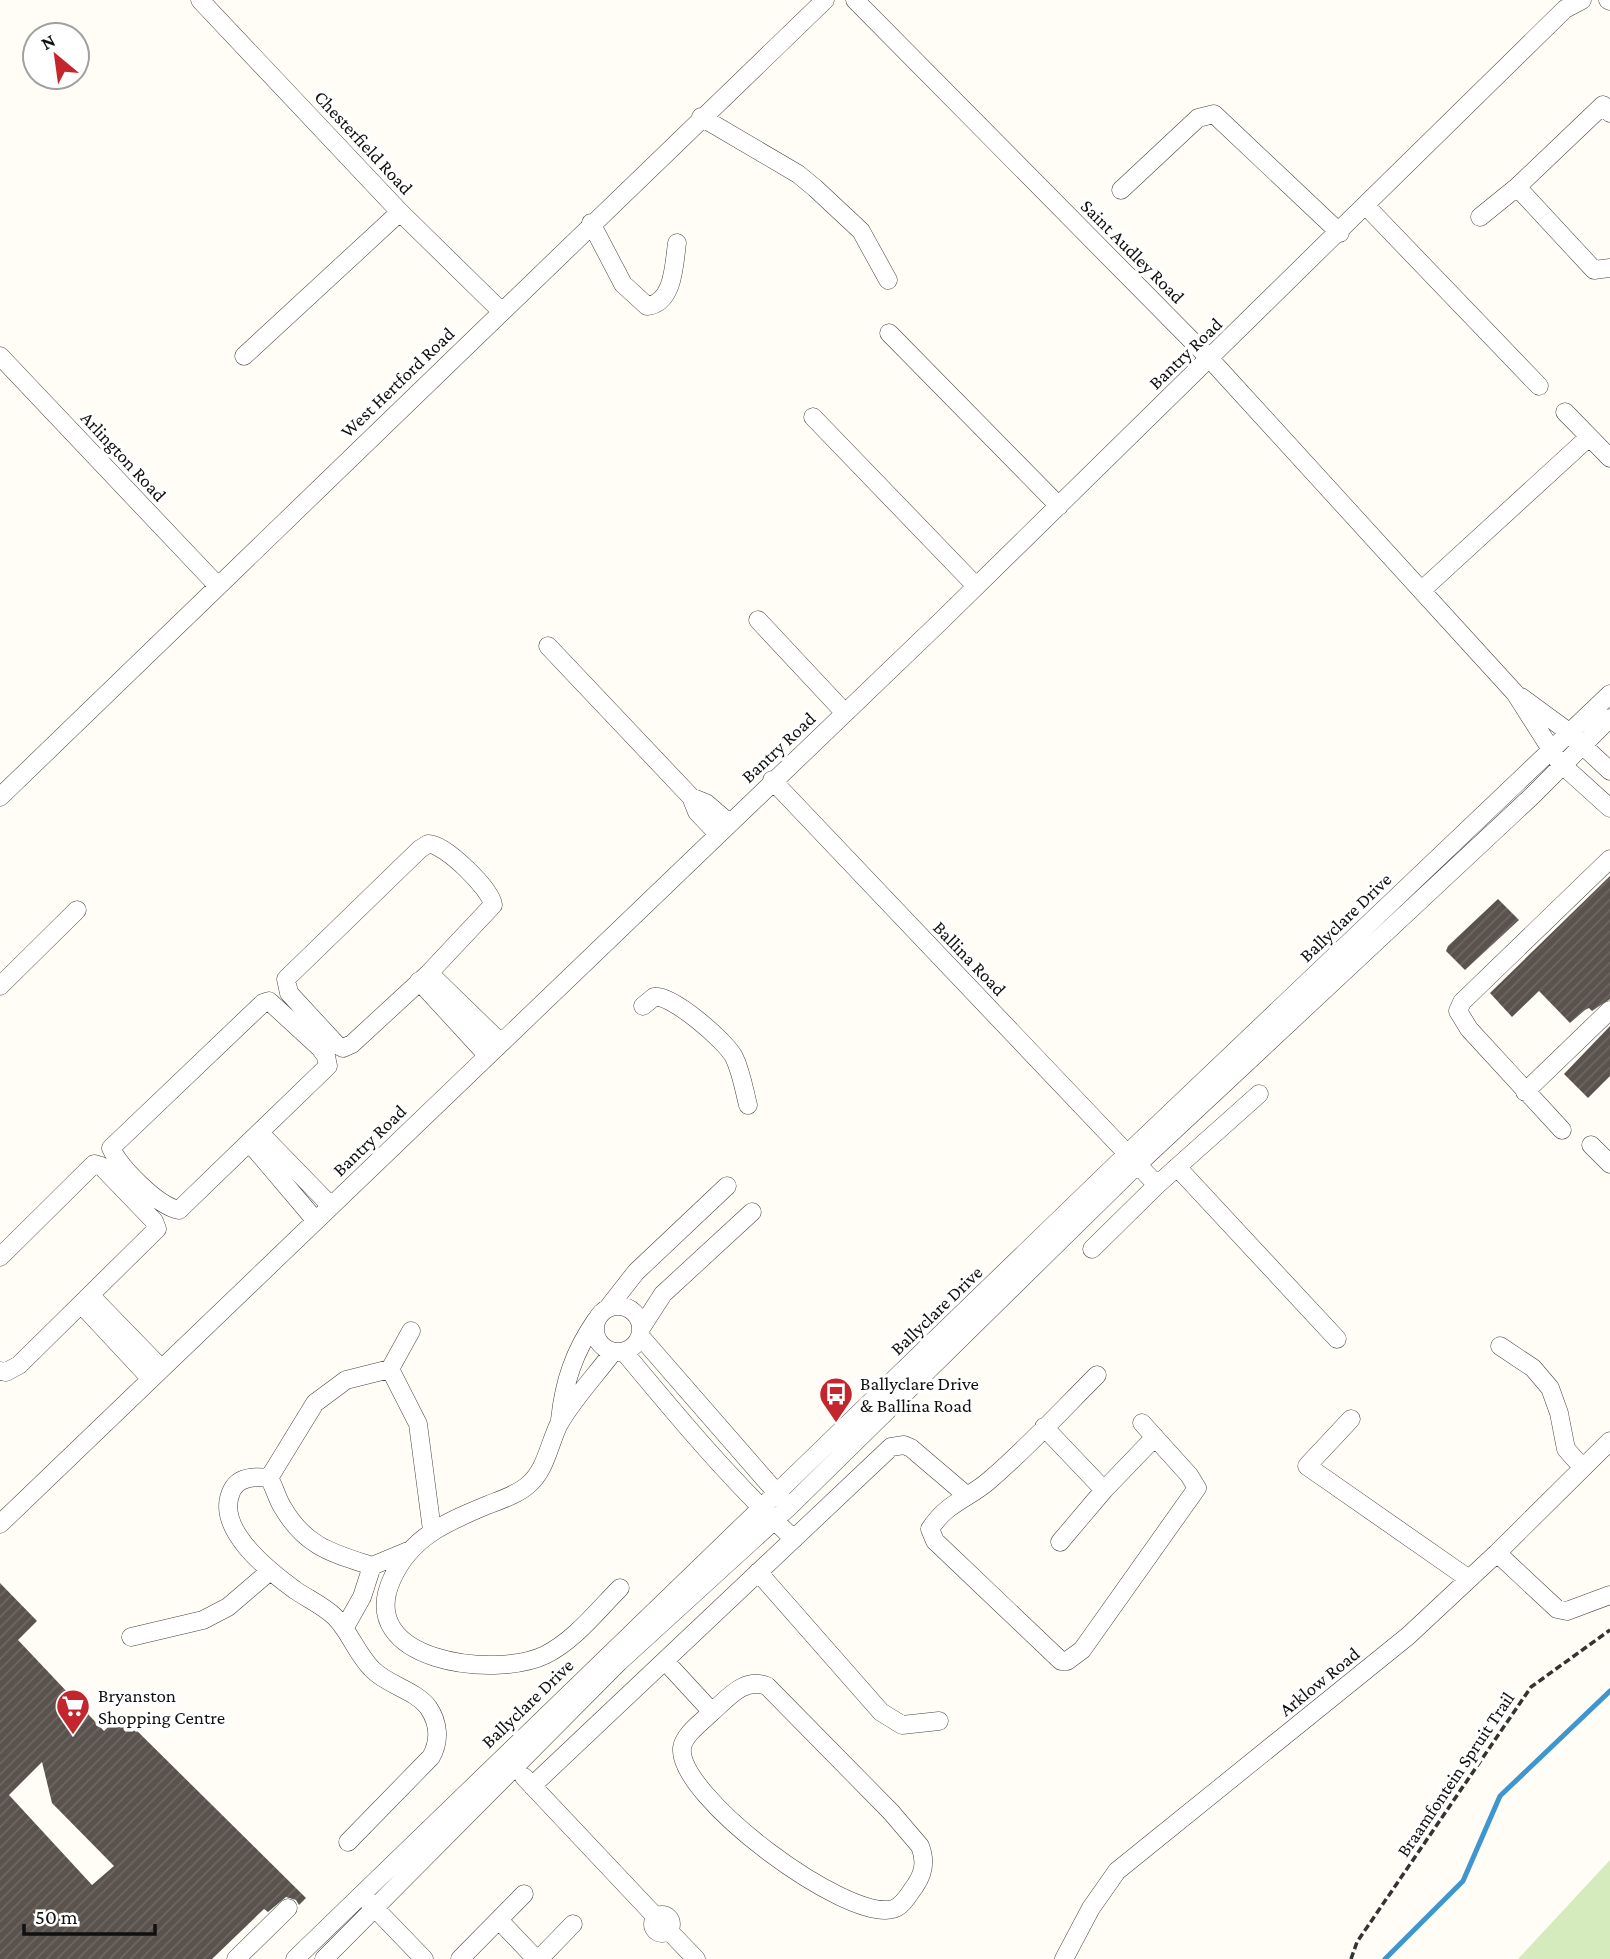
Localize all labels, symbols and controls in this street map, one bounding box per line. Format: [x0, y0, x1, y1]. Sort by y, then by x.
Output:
north arrow [21, 21, 91, 91]
text: N [37, 29, 59, 54]
street label: Chesterfield Road [310, 86, 417, 199]
street label: Saint Audley Road [1077, 195, 1189, 307]
street label: Bantry Road [1144, 313, 1226, 393]
street label: West Hertford Road [336, 323, 458, 442]
street label: Arlington Road [77, 407, 170, 505]
street label: Bantry Road [737, 708, 820, 787]
street label: Ballyclare Drive [1295, 869, 1395, 966]
street label: Ballina Road [929, 917, 1010, 1000]
street label: Bantry Road [328, 1100, 410, 1180]
street label: Ballyclare Drive [886, 1262, 986, 1359]
place label: Ballyclare Drive & Ballina Road [860, 1373, 979, 1416]
bus stop icon: Ballyclare Drive & Ballina Road [817, 1375, 855, 1424]
street label: Arklow Road [1275, 1643, 1364, 1720]
street label: Ballyclare Drive [477, 1655, 577, 1752]
place label: Bryanston Shopping Centre [98, 1685, 225, 1728]
supermarket icon: Bryanston Shopping Centre [54, 1687, 92, 1736]
street label: Braamfontein Spruit Trail [1392, 1688, 1518, 1861]
scale bar [24, 1892, 156, 1936]
text: 50 m [35, 1905, 78, 1929]

